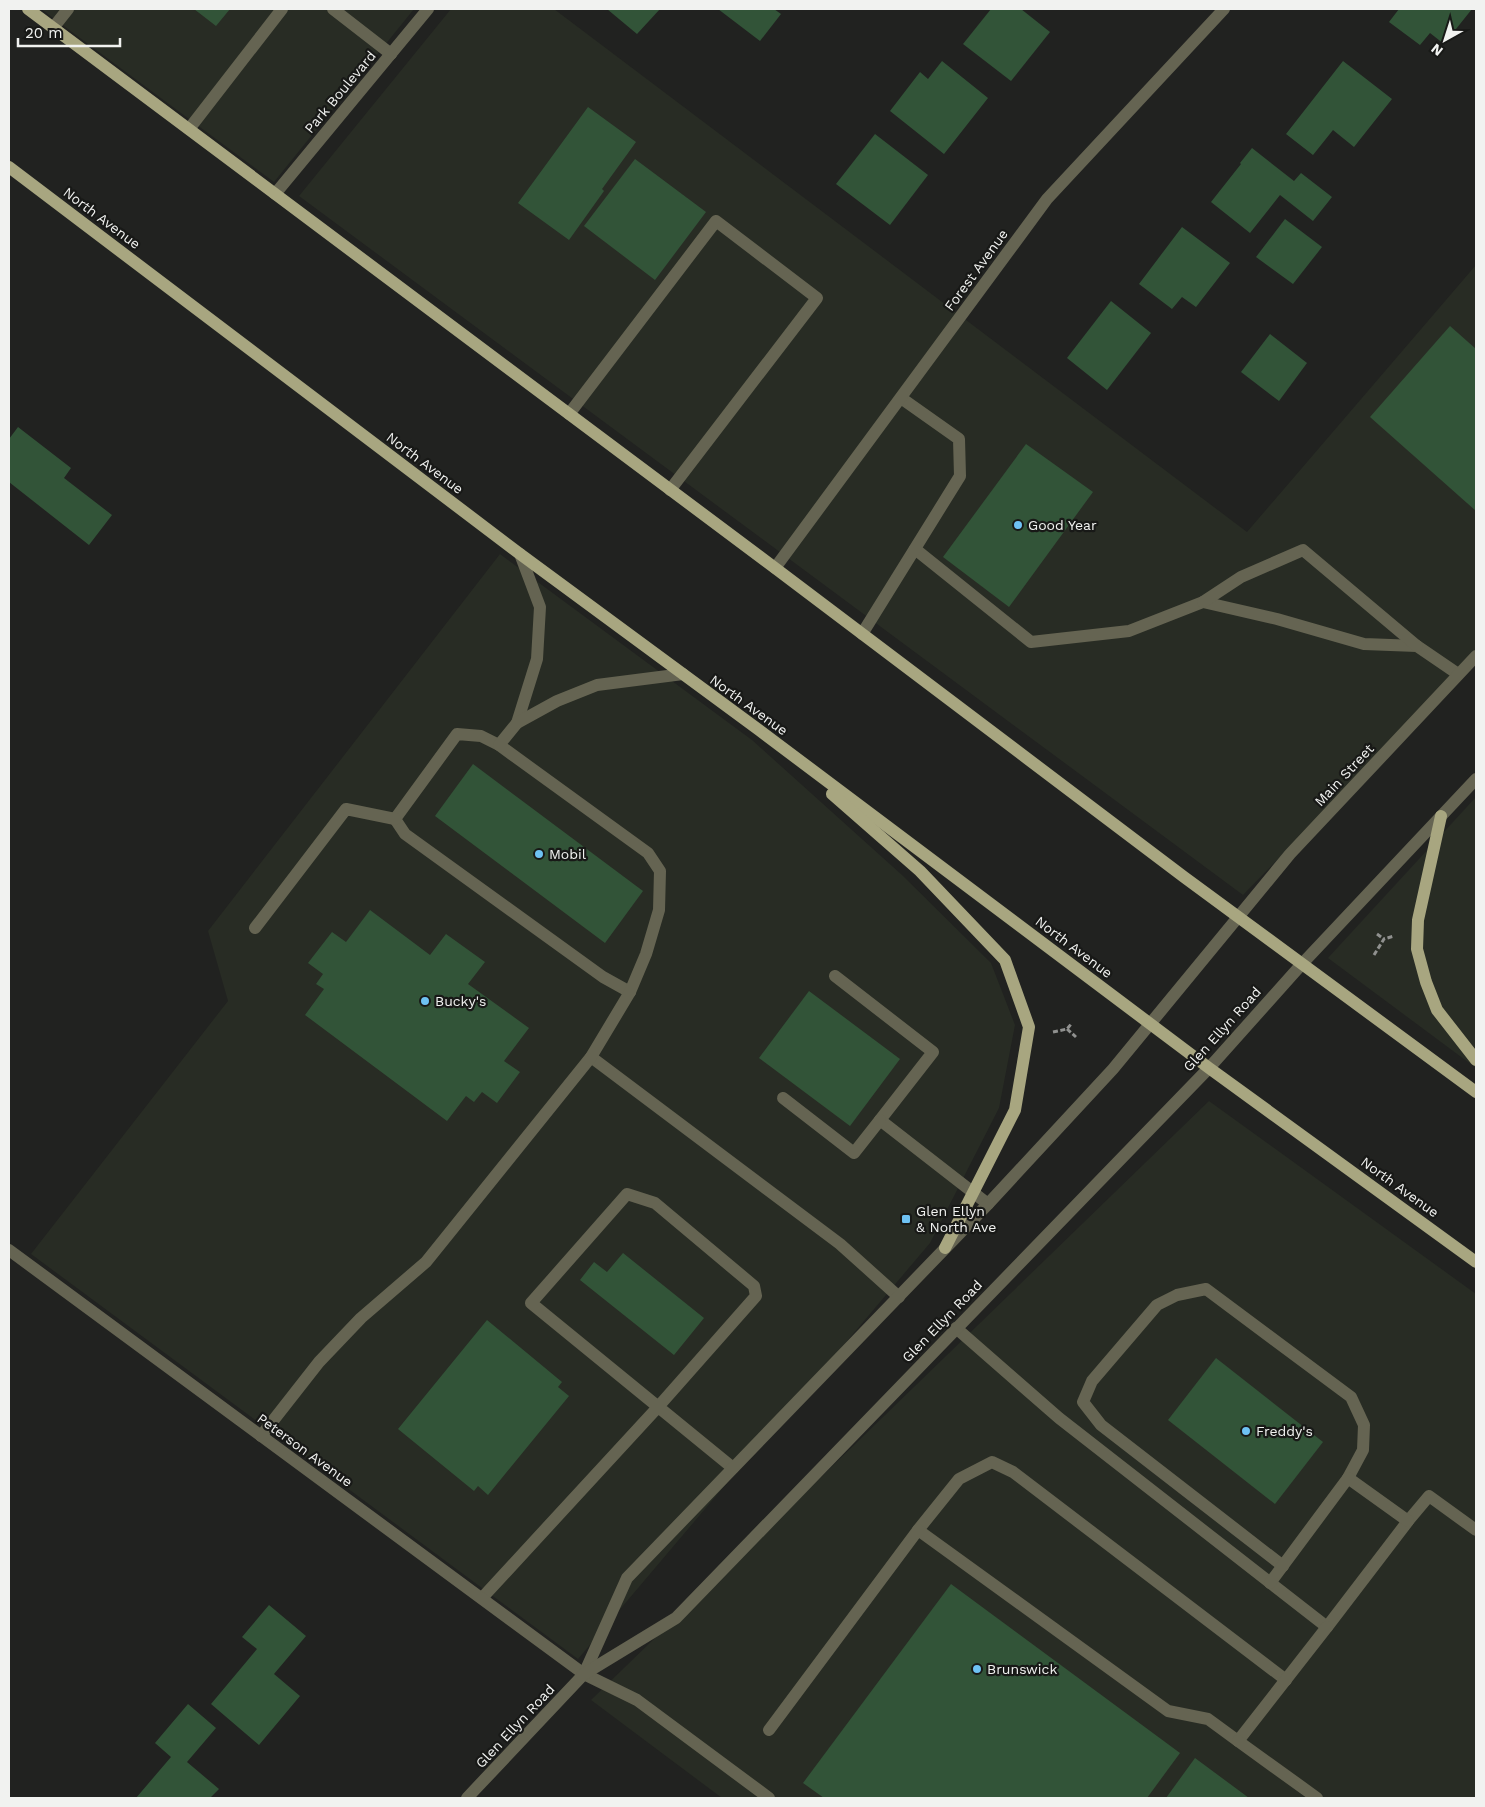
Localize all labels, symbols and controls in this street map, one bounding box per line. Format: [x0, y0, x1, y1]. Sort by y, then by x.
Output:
scale bar [18, 15, 120, 47]
north arrow [1420, 15, 1470, 65]
text: 20 m [25, 24, 63, 42]
text: N [1428, 41, 1446, 60]
street label: Park Boulevard [301, 48, 379, 136]
street label: North Avenue [60, 184, 144, 252]
street label: Forest Avenue [941, 226, 1011, 314]
street label: North Avenue [383, 429, 467, 497]
place label: Good Year [1028, 517, 1097, 533]
marker: Good Year [1012, 519, 1024, 531]
street label: North Avenue [707, 671, 791, 739]
street label: Main Street [1311, 741, 1377, 809]
place label: Mobil [549, 846, 587, 862]
marker: Mobil [533, 848, 545, 860]
street label: North Avenue [1032, 913, 1116, 981]
street label: Glen Ellyn Road [1180, 984, 1264, 1074]
place label: Bucky's [435, 993, 486, 1009]
marker: Bucky's [419, 995, 431, 1007]
street label: North Avenue [1358, 1153, 1442, 1221]
place label: Glen Ellyn & North Ave [916, 1203, 996, 1235]
marker: Glen Ellyn & North Ave [900, 1213, 912, 1225]
street label: Glen Ellyn Road [899, 1277, 985, 1365]
street label: Peterson Avenue [254, 1410, 356, 1490]
place label: Freddy's [1256, 1423, 1313, 1439]
marker: Freddy's [1240, 1425, 1252, 1437]
place label: Brunswick [987, 1661, 1057, 1677]
marker: Brunswick [971, 1663, 983, 1675]
street label: Glen Ellyn Road [472, 1681, 558, 1771]

